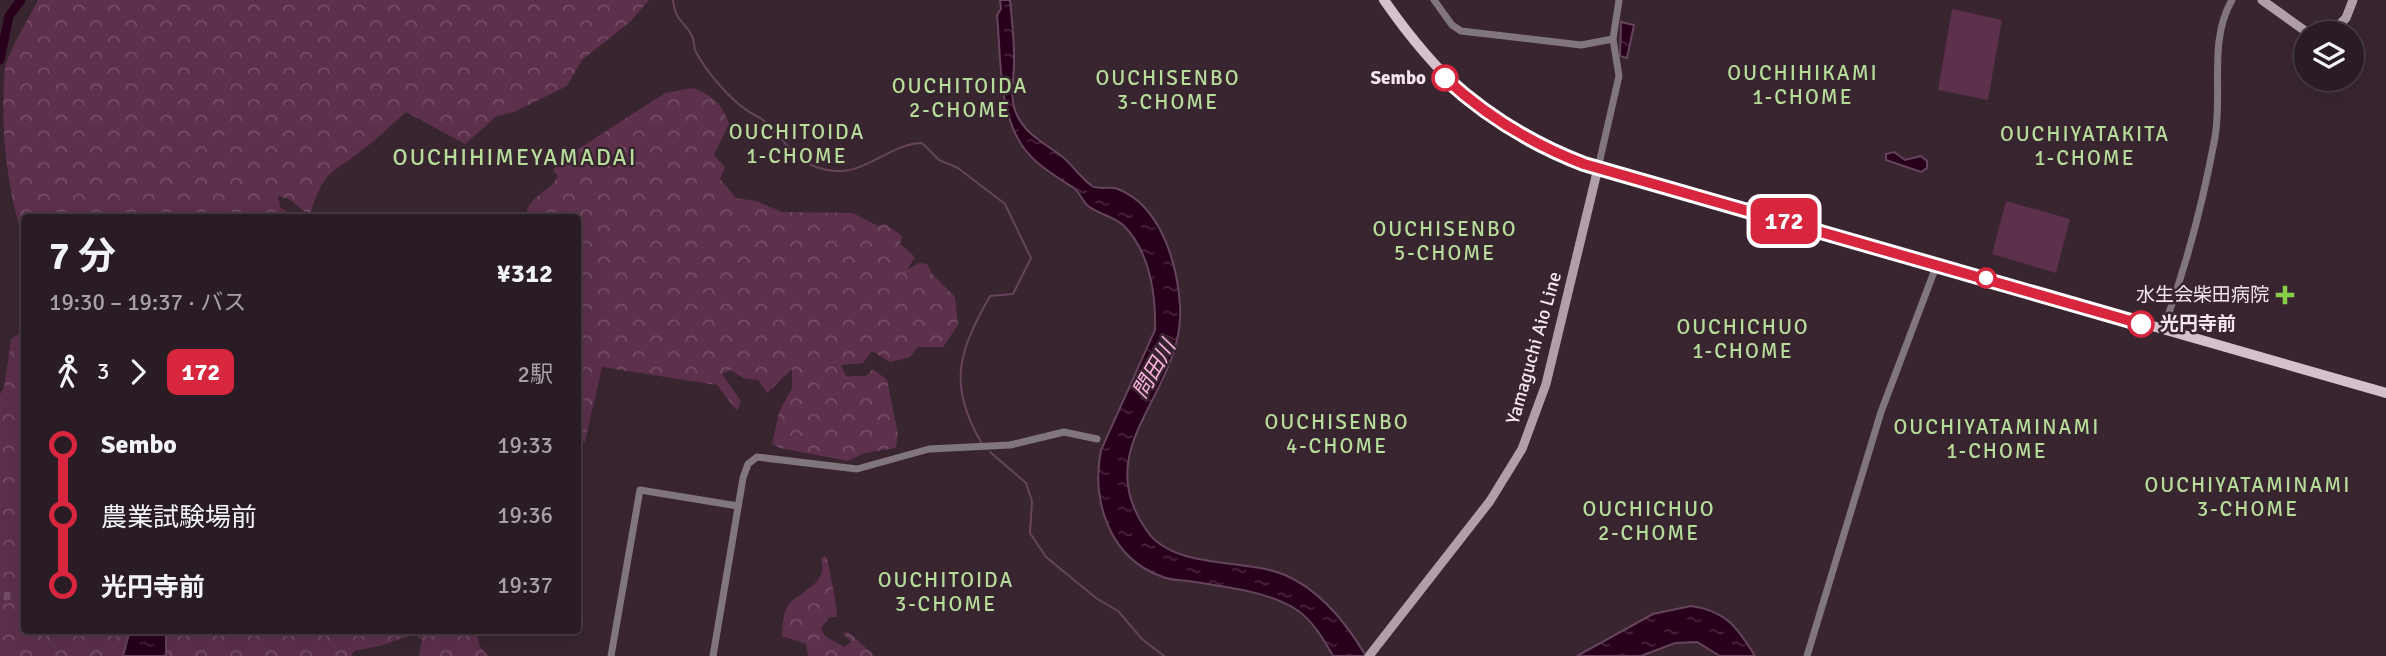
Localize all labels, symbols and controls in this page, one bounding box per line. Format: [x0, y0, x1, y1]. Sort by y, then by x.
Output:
map controls [2294, 21, 2364, 91]
button: layers [2294, 21, 2364, 91]
district label: OUCHIHIKAMI 1-CHOME [1727, 60, 1879, 110]
district label: OUCHISENBO 3-CHOME [1096, 65, 1240, 115]
marker: Sembo [1432, 65, 1458, 91]
place label: Sembo [1371, 66, 1426, 90]
district label: OUCHITOIDA 2-CHOME [892, 73, 1028, 123]
district label: OUCHITOIDA 1-CHOME [729, 119, 865, 169]
district label: OUCHIYATAKITA 1-CHOME [2000, 121, 2170, 171]
district label: OUCHIHIMEYAMADAI [393, 143, 637, 172]
line badge: 172 [1744, 198, 1824, 244]
text: 172 [1765, 206, 1803, 236]
district label: OUCHISENBO 5-CHOME [1373, 216, 1517, 266]
text: 7 分 [49, 233, 116, 280]
text: ¥312 [497, 258, 553, 290]
unlabelled marker [1976, 268, 1996, 288]
street label: Yamaguchi Aio Line [1501, 269, 1567, 427]
place label: 水生会柴田病院 [2136, 283, 2269, 307]
marker: 水生会柴田病院 [2275, 285, 2295, 305]
text: 19:30 – 19:37 · バス [49, 288, 246, 317]
marker: 光円寺前 [2128, 311, 2154, 337]
place label: 光円寺前 [2160, 312, 2236, 336]
district label: OUCHICHUO 1-CHOME [1676, 314, 1810, 364]
water label: 問田川 [1127, 333, 1182, 403]
icon: walk [49, 353, 87, 391]
icon: forward [119, 353, 157, 391]
text: 3 [97, 357, 109, 386]
text: 172 [181, 357, 220, 387]
text: 2駅 [518, 360, 553, 389]
district label: OUCHISENBO 4-CHOME [1265, 409, 1409, 459]
district label: OUCHIYATAMINAMI 1-CHOME [1894, 414, 2100, 464]
text: Sembo [101, 429, 177, 461]
text: 19:33 [497, 431, 553, 460]
district label: OUCHIYATAMINAMI 3-CHOME [2145, 472, 2351, 522]
district label: OUCHICHUO 2-CHOME [1582, 496, 1716, 546]
text: 19:36 [497, 501, 553, 530]
text: 農業試験場前 [101, 502, 257, 534]
district label: OUCHITOIDA 3-CHOME [878, 567, 1014, 617]
text: 19:37 [497, 571, 553, 600]
text: 光円寺前 [101, 572, 205, 604]

